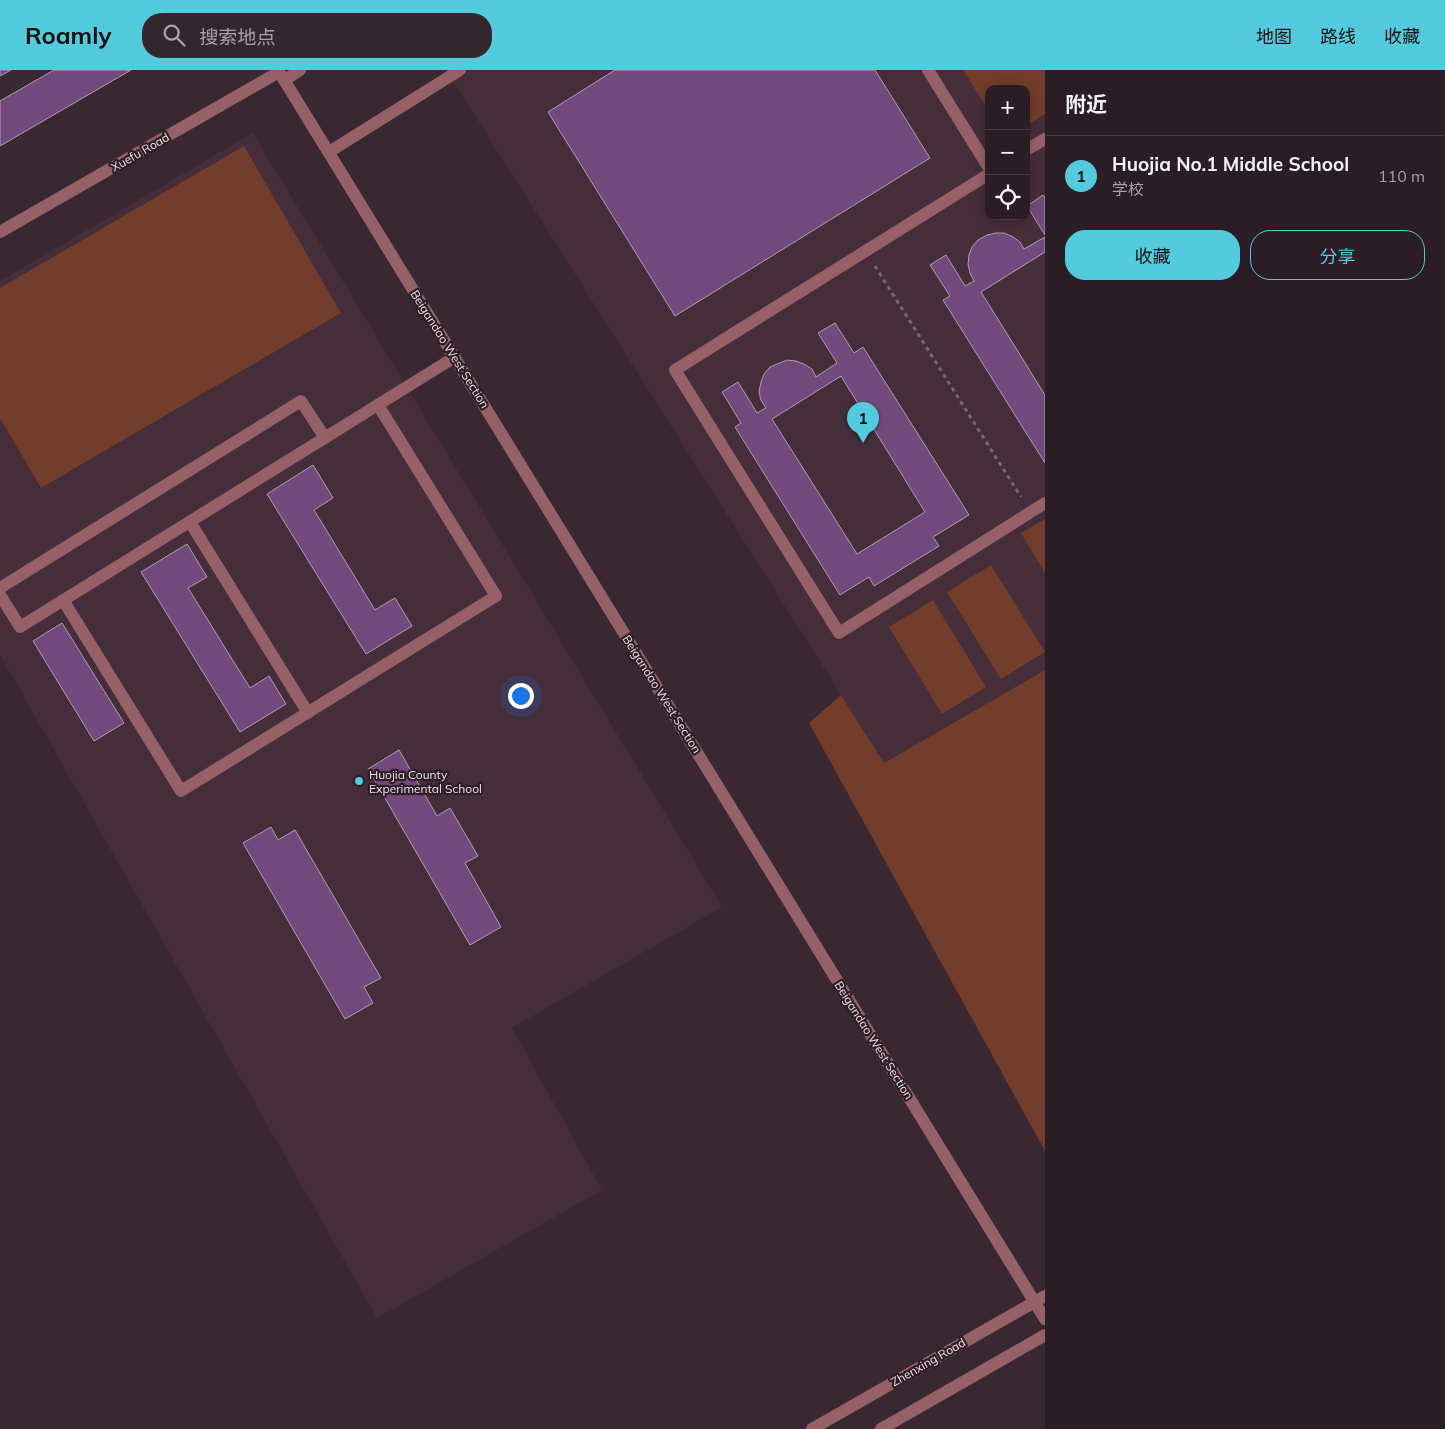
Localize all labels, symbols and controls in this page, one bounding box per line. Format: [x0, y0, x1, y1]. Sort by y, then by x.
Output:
search box [142, 13, 492, 58]
text: Roamly [25, 20, 112, 50]
icon: search [160, 21, 188, 49]
text: 搜索地点 [200, 25, 276, 49]
text: 地图 [1256, 25, 1292, 48]
text: 路线 [1320, 25, 1356, 48]
text: 收藏 [1384, 25, 1420, 48]
map controls [985, 85, 1030, 220]
button: + [985, 85, 1030, 130]
text: 附近 [1065, 91, 1107, 117]
street label: Xuefu Road [108, 129, 172, 175]
button: − [985, 130, 1030, 175]
text: Huojia No.1 Middle School [1112, 152, 1349, 176]
text: 1 [1076, 166, 1086, 186]
text: 110 m [1378, 166, 1425, 186]
button: locate [985, 175, 1030, 220]
text: 学校 [1112, 179, 1144, 199]
button: 收藏 [1065, 230, 1240, 280]
button: 分享 [1250, 230, 1425, 280]
street label: Beigandao West Section [407, 287, 493, 411]
pin: 1 [847, 402, 879, 443]
street label: Beigandao West Section [619, 632, 705, 756]
your location [508, 683, 534, 709]
place label: Huojia County Experimental School [369, 767, 482, 796]
marker: Huojia County Experimental School [353, 775, 365, 787]
street label: Beigandao West Section [831, 978, 917, 1102]
street label: Zhenxing Road [888, 1335, 968, 1389]

